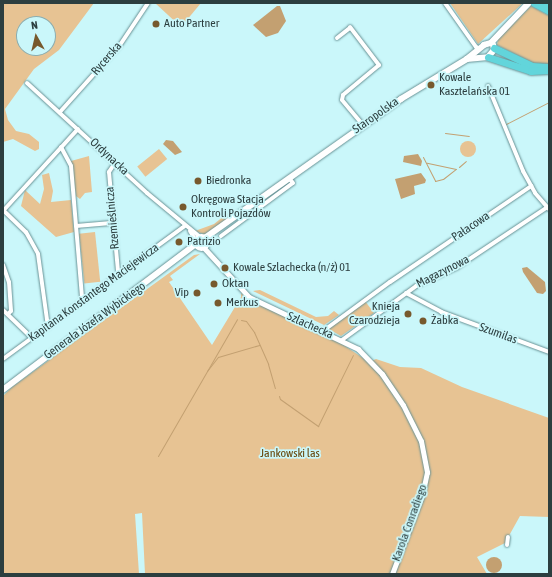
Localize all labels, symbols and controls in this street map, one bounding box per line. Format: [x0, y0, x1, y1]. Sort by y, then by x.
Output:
north arrow [16, 16, 56, 56]
place label: Auto Partner [164, 17, 219, 31]
text: N [30, 19, 39, 32]
marker: Auto Partner [151, 19, 161, 29]
street label: Rycerska [89, 39, 125, 79]
place label: Kowale Kasztelańska 01 [439, 71, 510, 99]
marker: Kowale Kasztelańska 01 [426, 80, 436, 90]
street label: Staropolska [350, 95, 402, 137]
street label: Ordynacka [87, 135, 131, 179]
place label: Biedronka [206, 174, 251, 188]
marker: Biedronka [193, 176, 203, 186]
street label: Rzemieślnicza [103, 186, 123, 250]
place label: Okręgowa Stacja Kontroli Pojazdów [191, 193, 271, 221]
marker: Okręgowa Stacja Kontroli Pojazdów [178, 202, 188, 212]
street label: Pałacowa [449, 209, 493, 245]
place label: Patrizio [187, 235, 221, 249]
marker: Patrizio [174, 237, 184, 247]
street label: Kapitana Konstantego Maciejewicza [26, 241, 162, 345]
street label: Magazynowa [414, 253, 472, 291]
place label: Kowale Szlachecka (n/ż) 01 [233, 261, 351, 275]
marker: Kowale Szlachecka (n/ż) 01 [220, 263, 230, 273]
place label: Oktan [222, 277, 249, 291]
street label: Generała Józefa Wybickiego [41, 279, 149, 363]
marker: Oktan [209, 279, 219, 289]
place label: Vip [175, 286, 189, 300]
marker: Vip [192, 288, 202, 298]
place label: Merkus [226, 296, 258, 310]
marker: Merkus [213, 298, 223, 308]
place label: Knieja Czarodzieja [349, 300, 400, 328]
street label: Szlachecka [285, 309, 335, 343]
marker: Knieja Czarodzieja [403, 309, 413, 319]
place label: Żabka [431, 314, 459, 328]
marker: Żabka [418, 316, 428, 326]
street label: Szumilas [477, 320, 519, 348]
park label: Jankowski las [260, 447, 320, 461]
street label: Karola Conradiego [389, 482, 431, 564]

